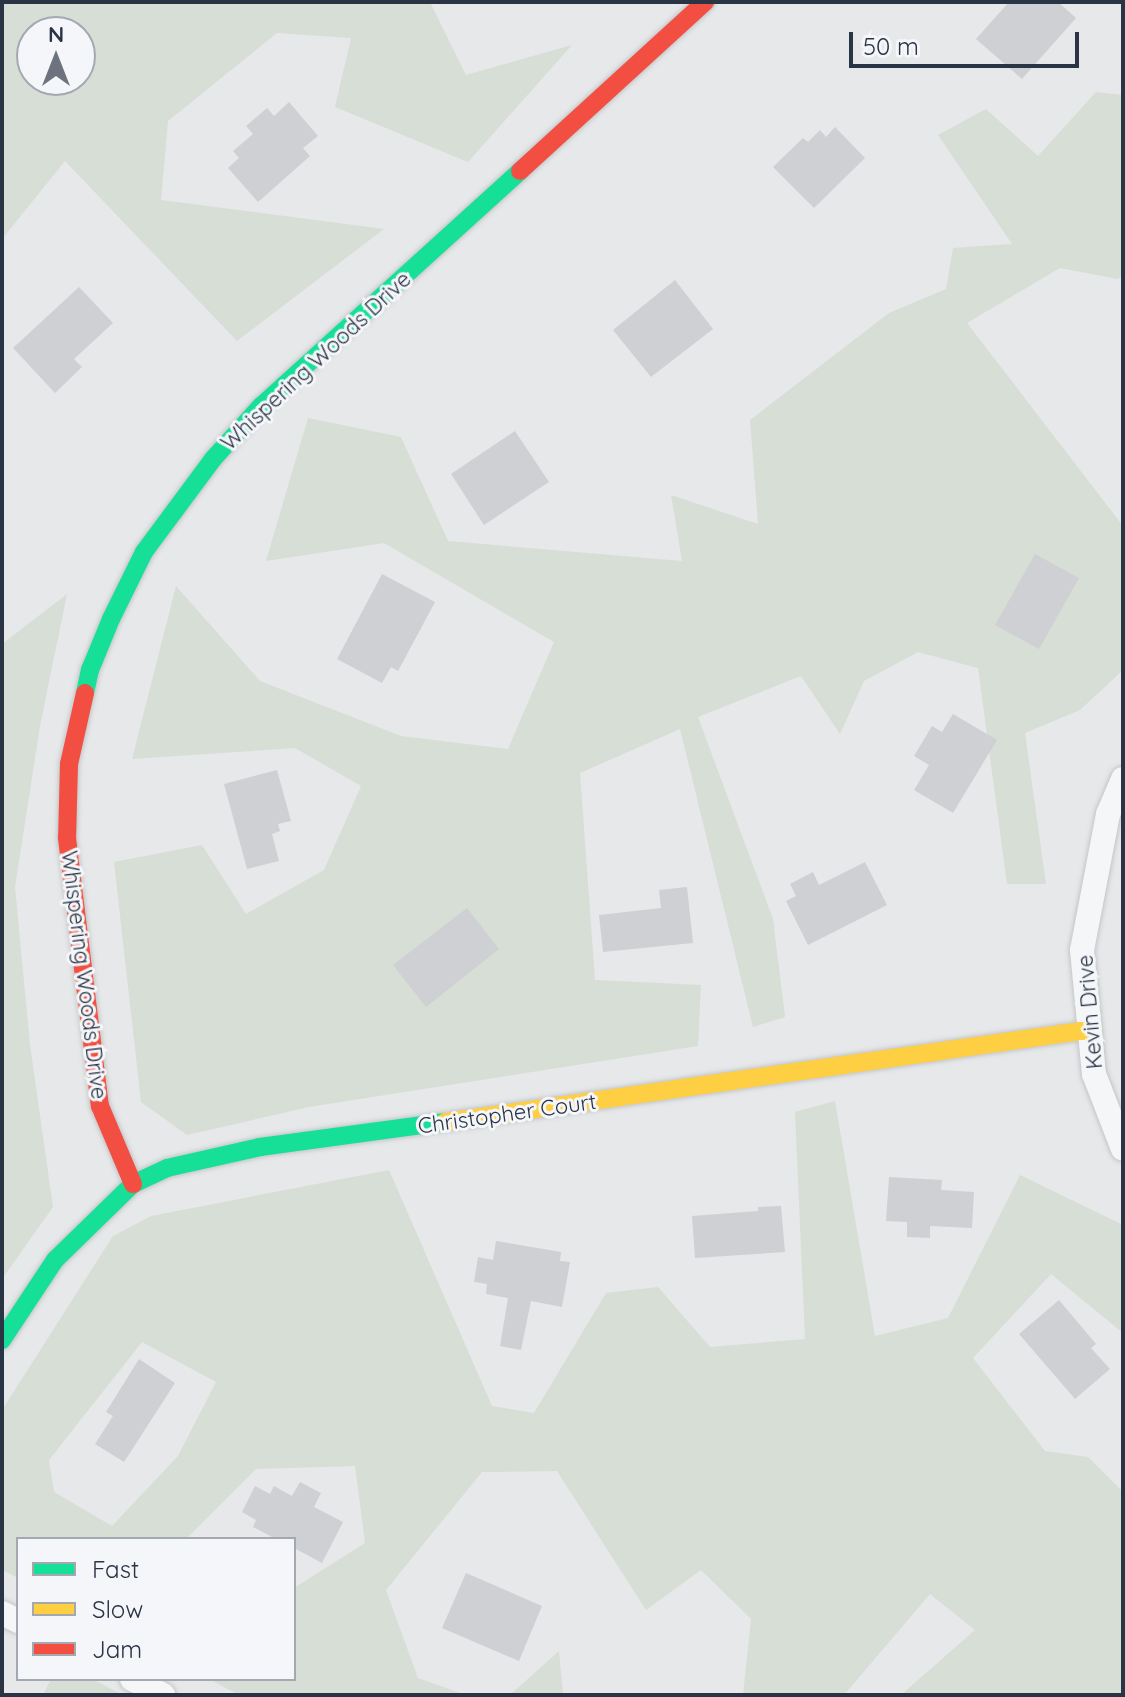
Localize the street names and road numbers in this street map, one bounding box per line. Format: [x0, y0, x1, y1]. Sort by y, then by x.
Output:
street label: Whispering Woods Drive [215, 266, 417, 456]
street label: Whispering Woods Drive [56, 849, 112, 1101]
street label: Kevin Drive [1072, 954, 1108, 1070]
street label: Christopher Court [416, 1088, 598, 1140]

